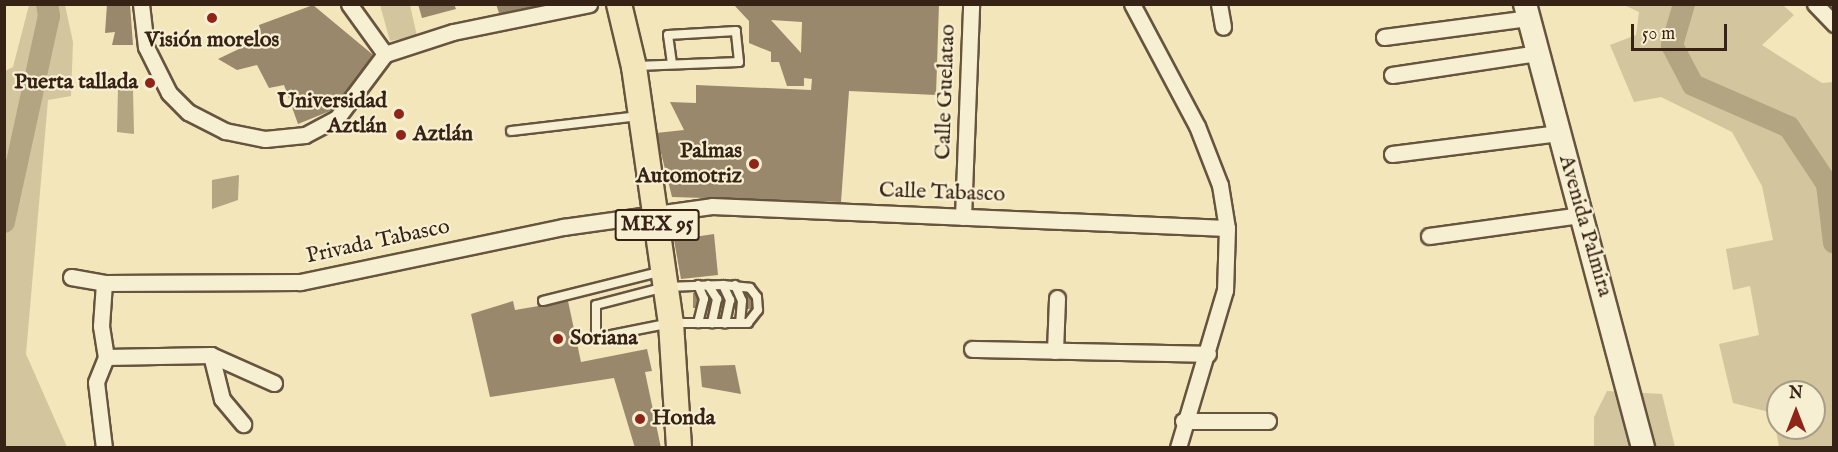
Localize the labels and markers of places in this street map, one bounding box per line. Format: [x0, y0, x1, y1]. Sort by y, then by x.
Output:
marker: Visión morelos [205, 11, 219, 25]
place label: Visión morelos [145, 28, 279, 54]
place label: Puerta tallada [14, 70, 138, 96]
marker: Puerta tallada [143, 76, 157, 90]
place label: Universidad Aztlán [277, 88, 387, 140]
marker: Universidad Aztlán [392, 107, 406, 121]
place label: Aztlán [413, 122, 473, 148]
marker: Aztlán [394, 128, 408, 142]
place label: Palmas Automotriz [636, 138, 742, 190]
marker: Palmas Automotriz [747, 157, 761, 171]
place label: Soriana [570, 326, 638, 352]
marker: Soriana [551, 332, 565, 346]
place label: Honda [652, 406, 715, 432]
marker: Honda [633, 412, 647, 426]

